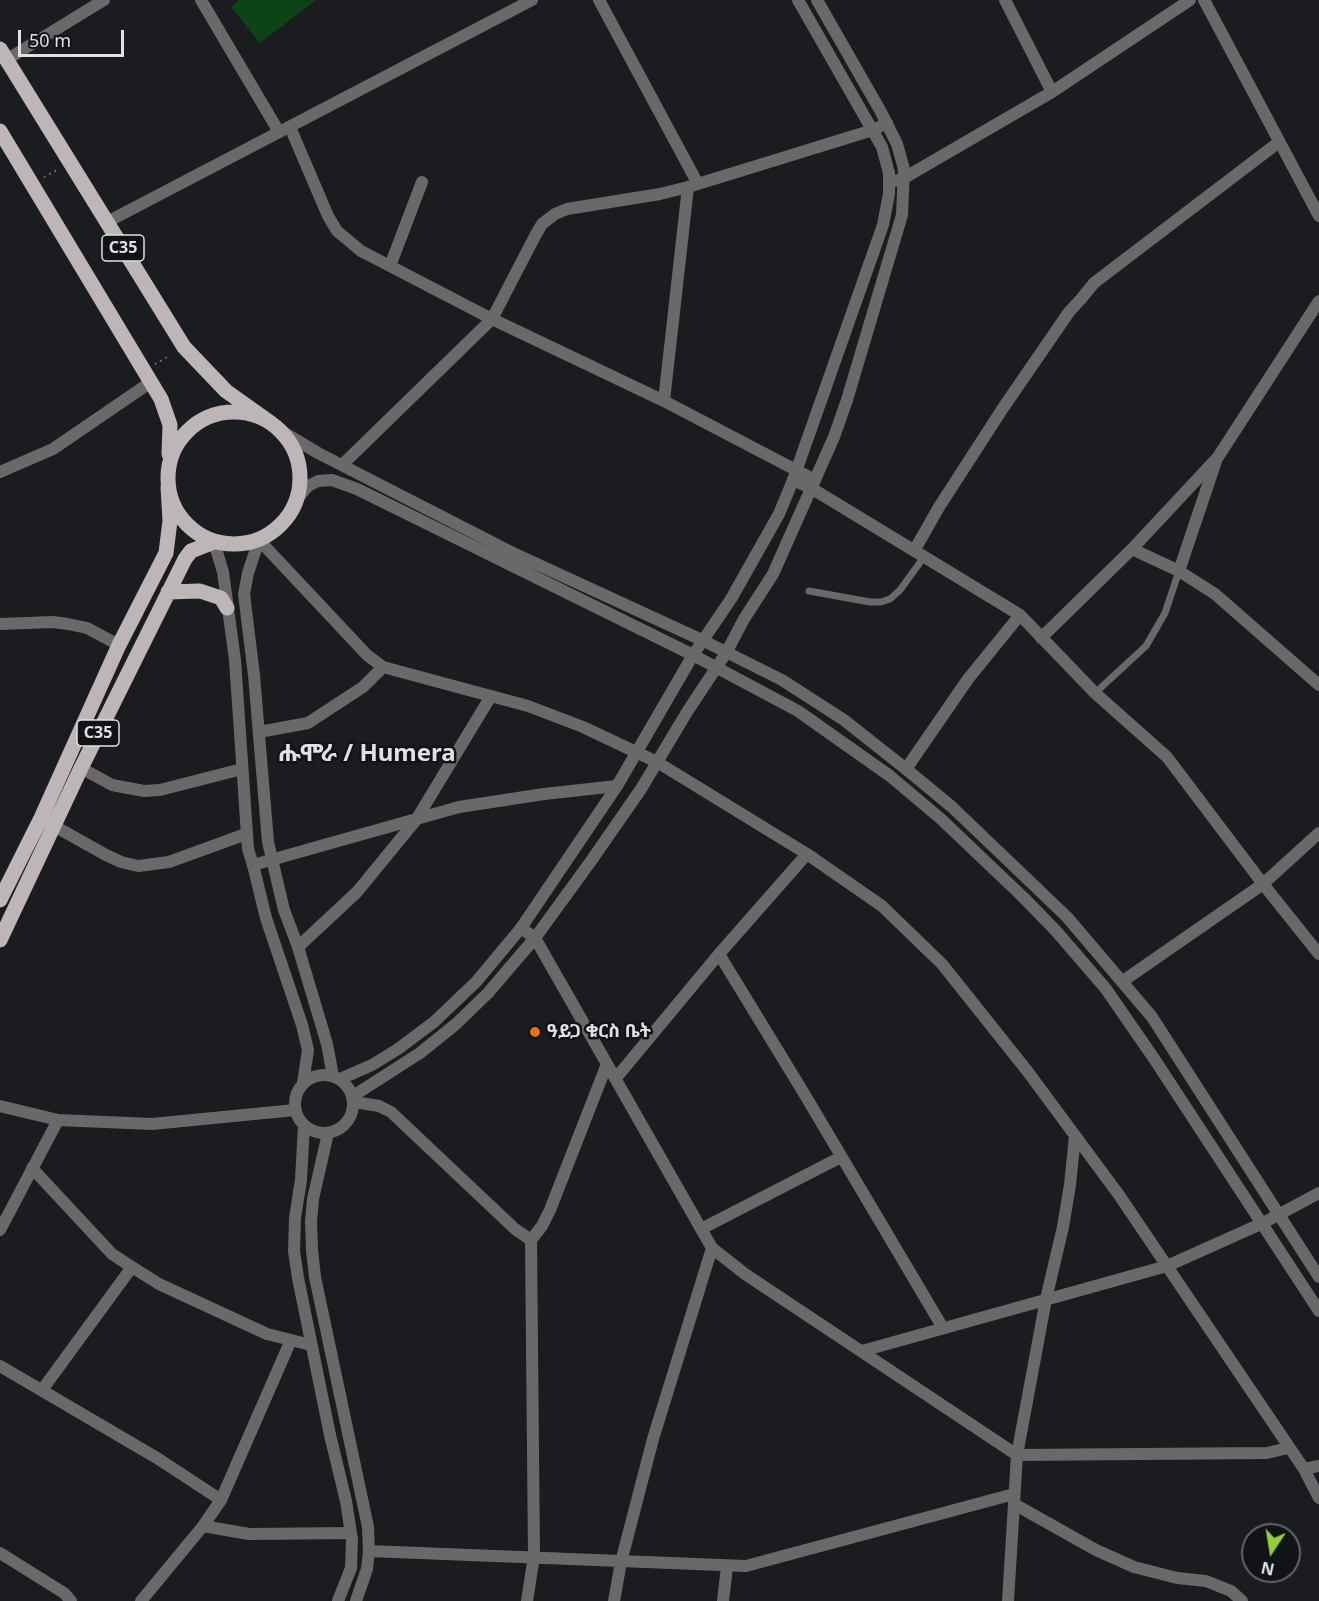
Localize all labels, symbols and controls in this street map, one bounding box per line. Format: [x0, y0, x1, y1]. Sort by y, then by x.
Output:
scale bar [21, 18, 128, 56]
text: 50 m [29, 28, 71, 52]
road number: C35 [102, 235, 144, 261]
road number: C35 [77, 720, 119, 746]
district label: ሑሞራ / Humera [278, 740, 456, 768]
place label: ዓይጋ ቁርስ ቤት [547, 1021, 651, 1043]
marker: ዓይጋ ቁርስ ቤት [528, 1025, 542, 1039]
north arrow [1241, 1523, 1301, 1583]
text: N [1259, 1557, 1276, 1581]

